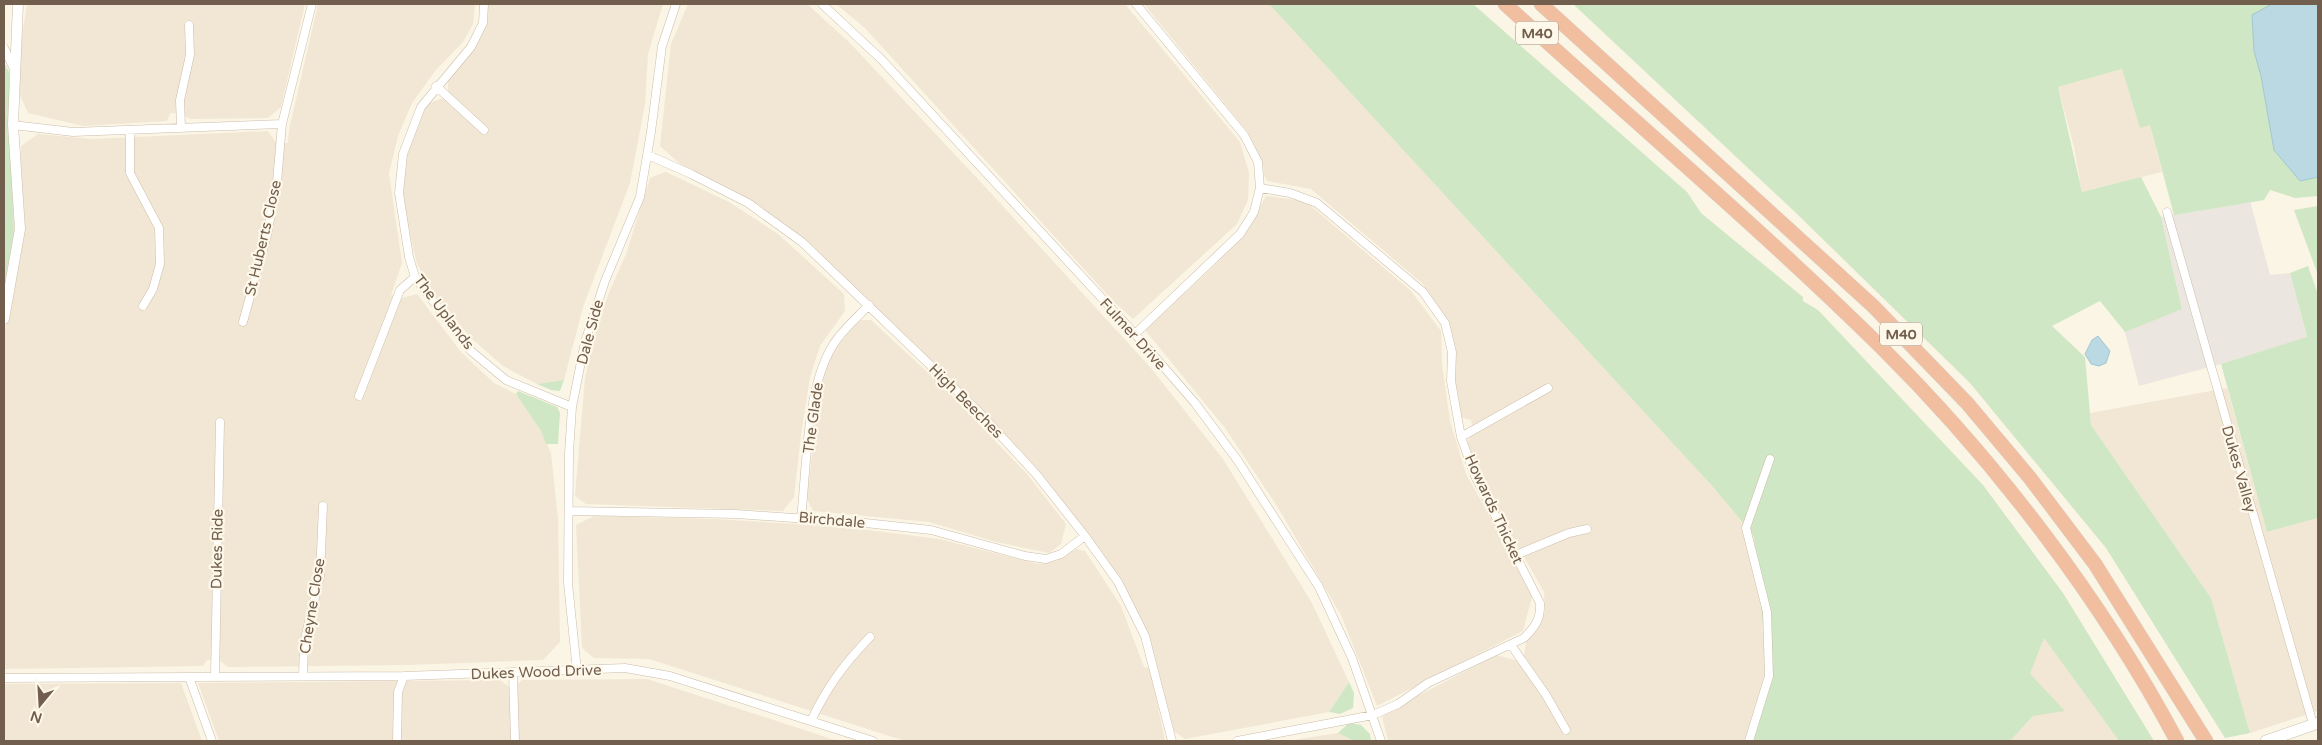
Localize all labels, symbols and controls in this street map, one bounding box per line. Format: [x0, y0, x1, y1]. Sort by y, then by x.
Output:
road number: M40 [1516, 22, 1558, 44]
street label: St Huberts Close [241, 178, 285, 298]
street label: The Uplands [410, 271, 478, 353]
street label: Fulmer Drive [1096, 294, 1170, 374]
street label: Dale Side [573, 298, 607, 366]
road number: M40 [1880, 322, 1922, 346]
street label: High Beeches [925, 360, 1007, 442]
street label: The Glade [799, 381, 827, 455]
street label: Dukes Valley [2218, 423, 2260, 515]
street label: Howards Thicket [1461, 451, 1527, 567]
street label: Birchdale [798, 508, 866, 532]
street label: Dukes Ride [207, 509, 227, 589]
street label: Cheyne Close [296, 557, 328, 655]
street label: Dukes Wood Drive [470, 661, 602, 683]
north arrow [15, 680, 65, 730]
text: N [28, 707, 44, 727]

